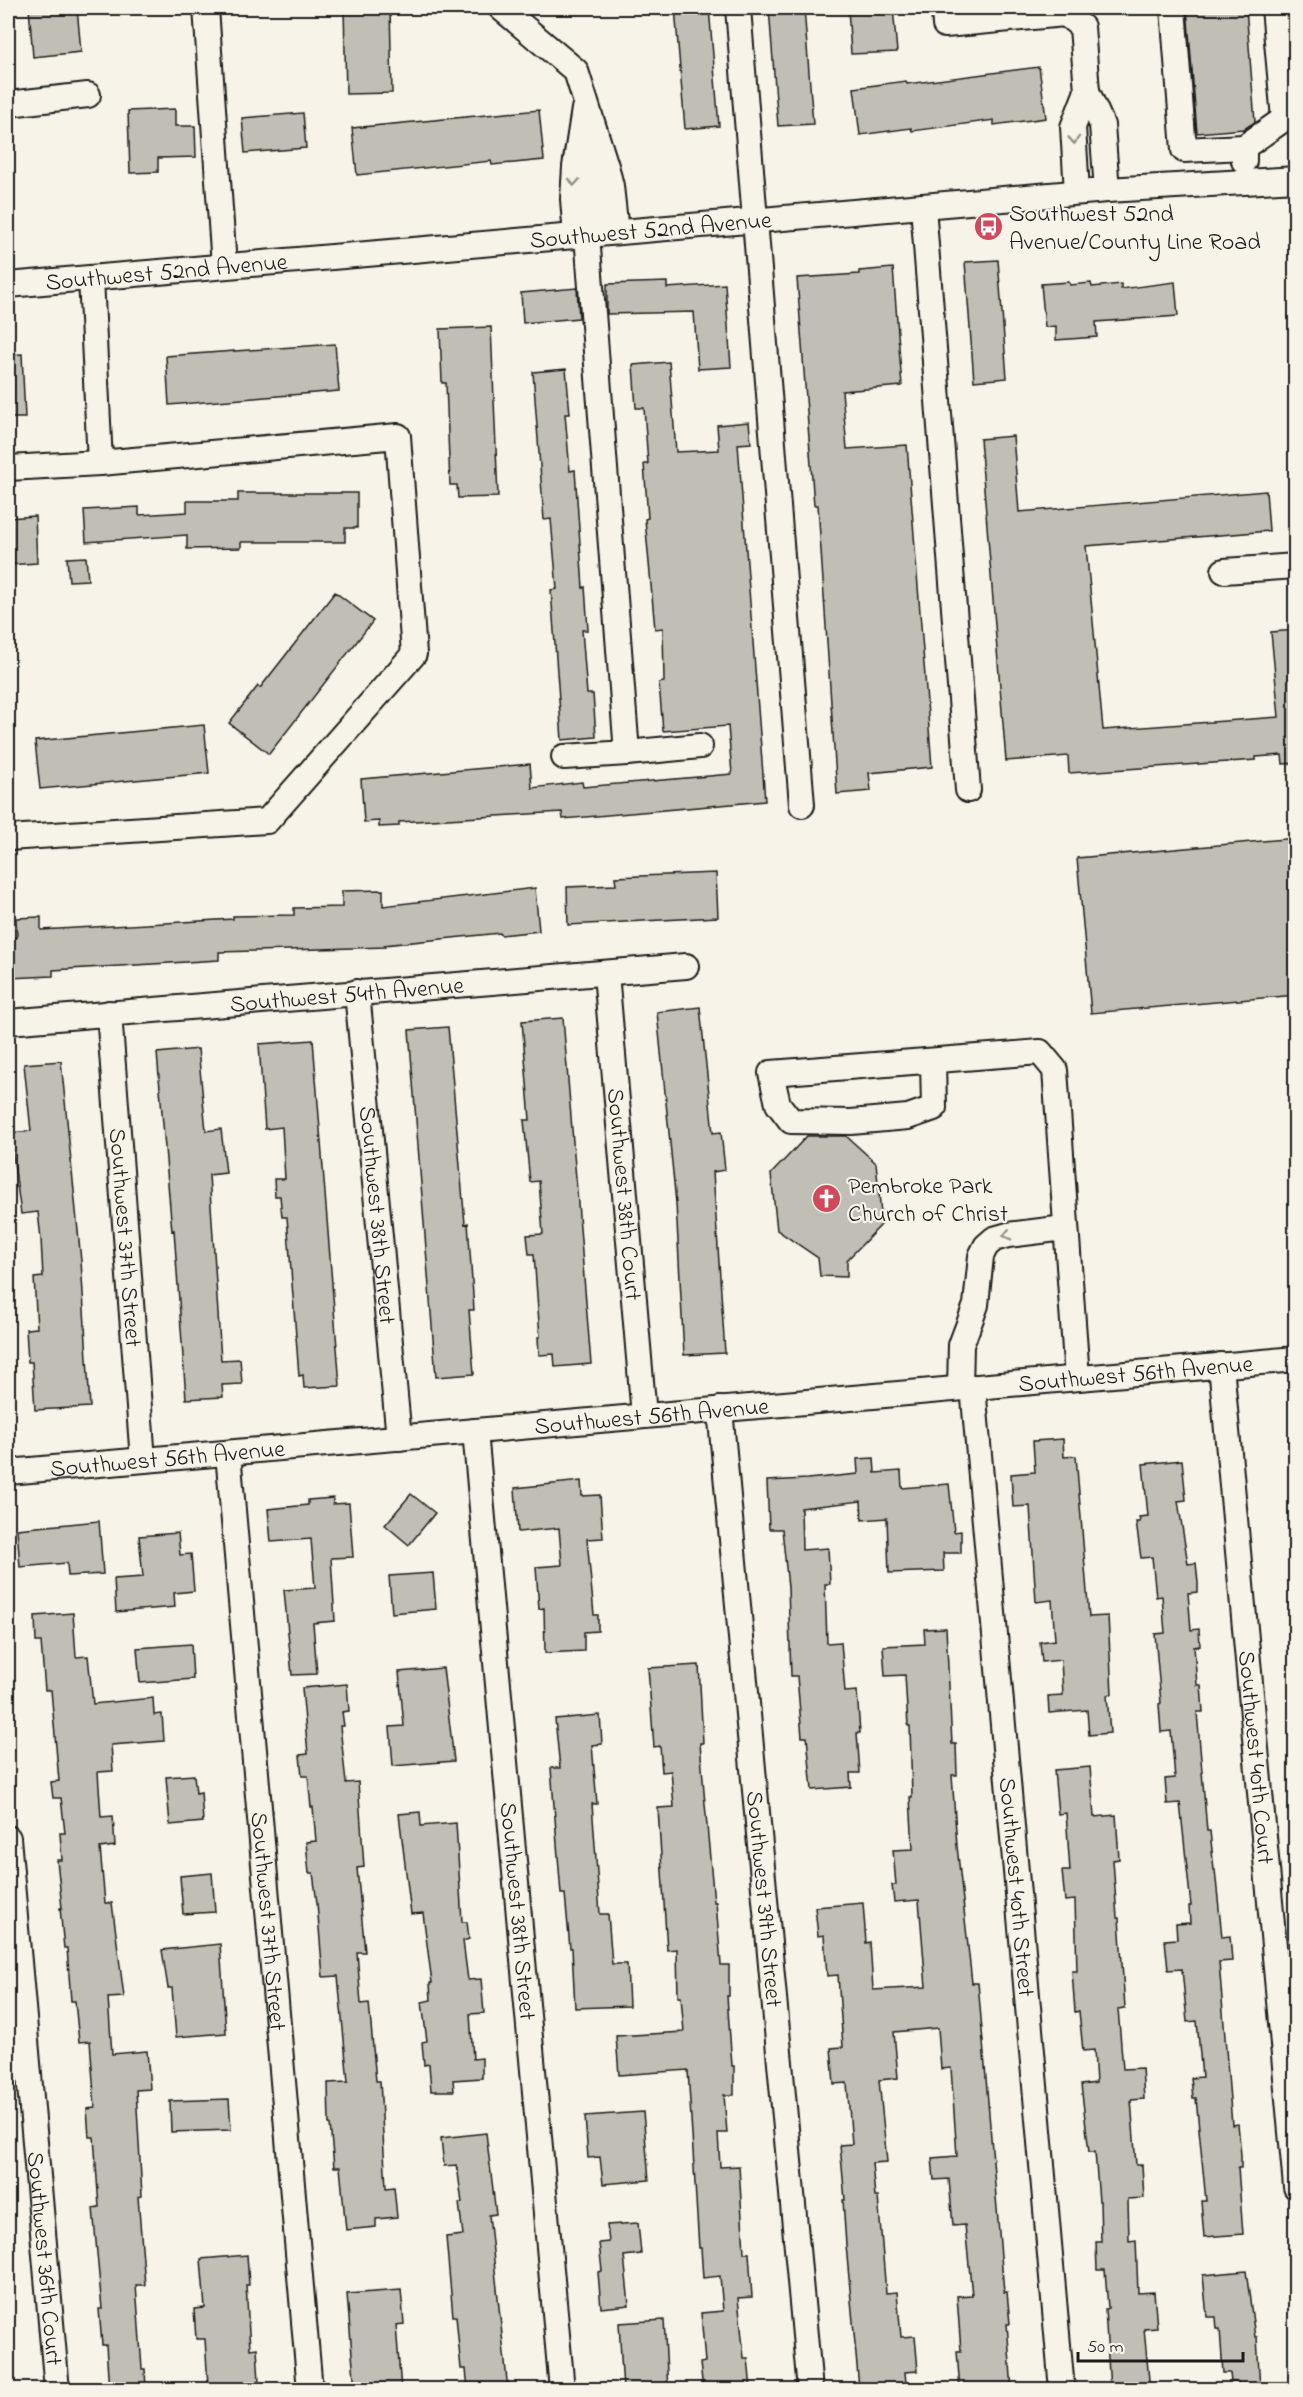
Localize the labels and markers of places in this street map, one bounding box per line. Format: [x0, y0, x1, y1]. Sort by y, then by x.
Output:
place label: Southwest 52nd Avenue/County Line Road [1009, 198, 1261, 262]
bus stop icon: Southwest 52nd Avenue/County Line Road [972, 211, 1004, 243]
place label: Pembroke Park Church of Christ [848, 1170, 1008, 1233]
church icon: Pembroke Park Church of Christ [811, 1183, 843, 1215]

